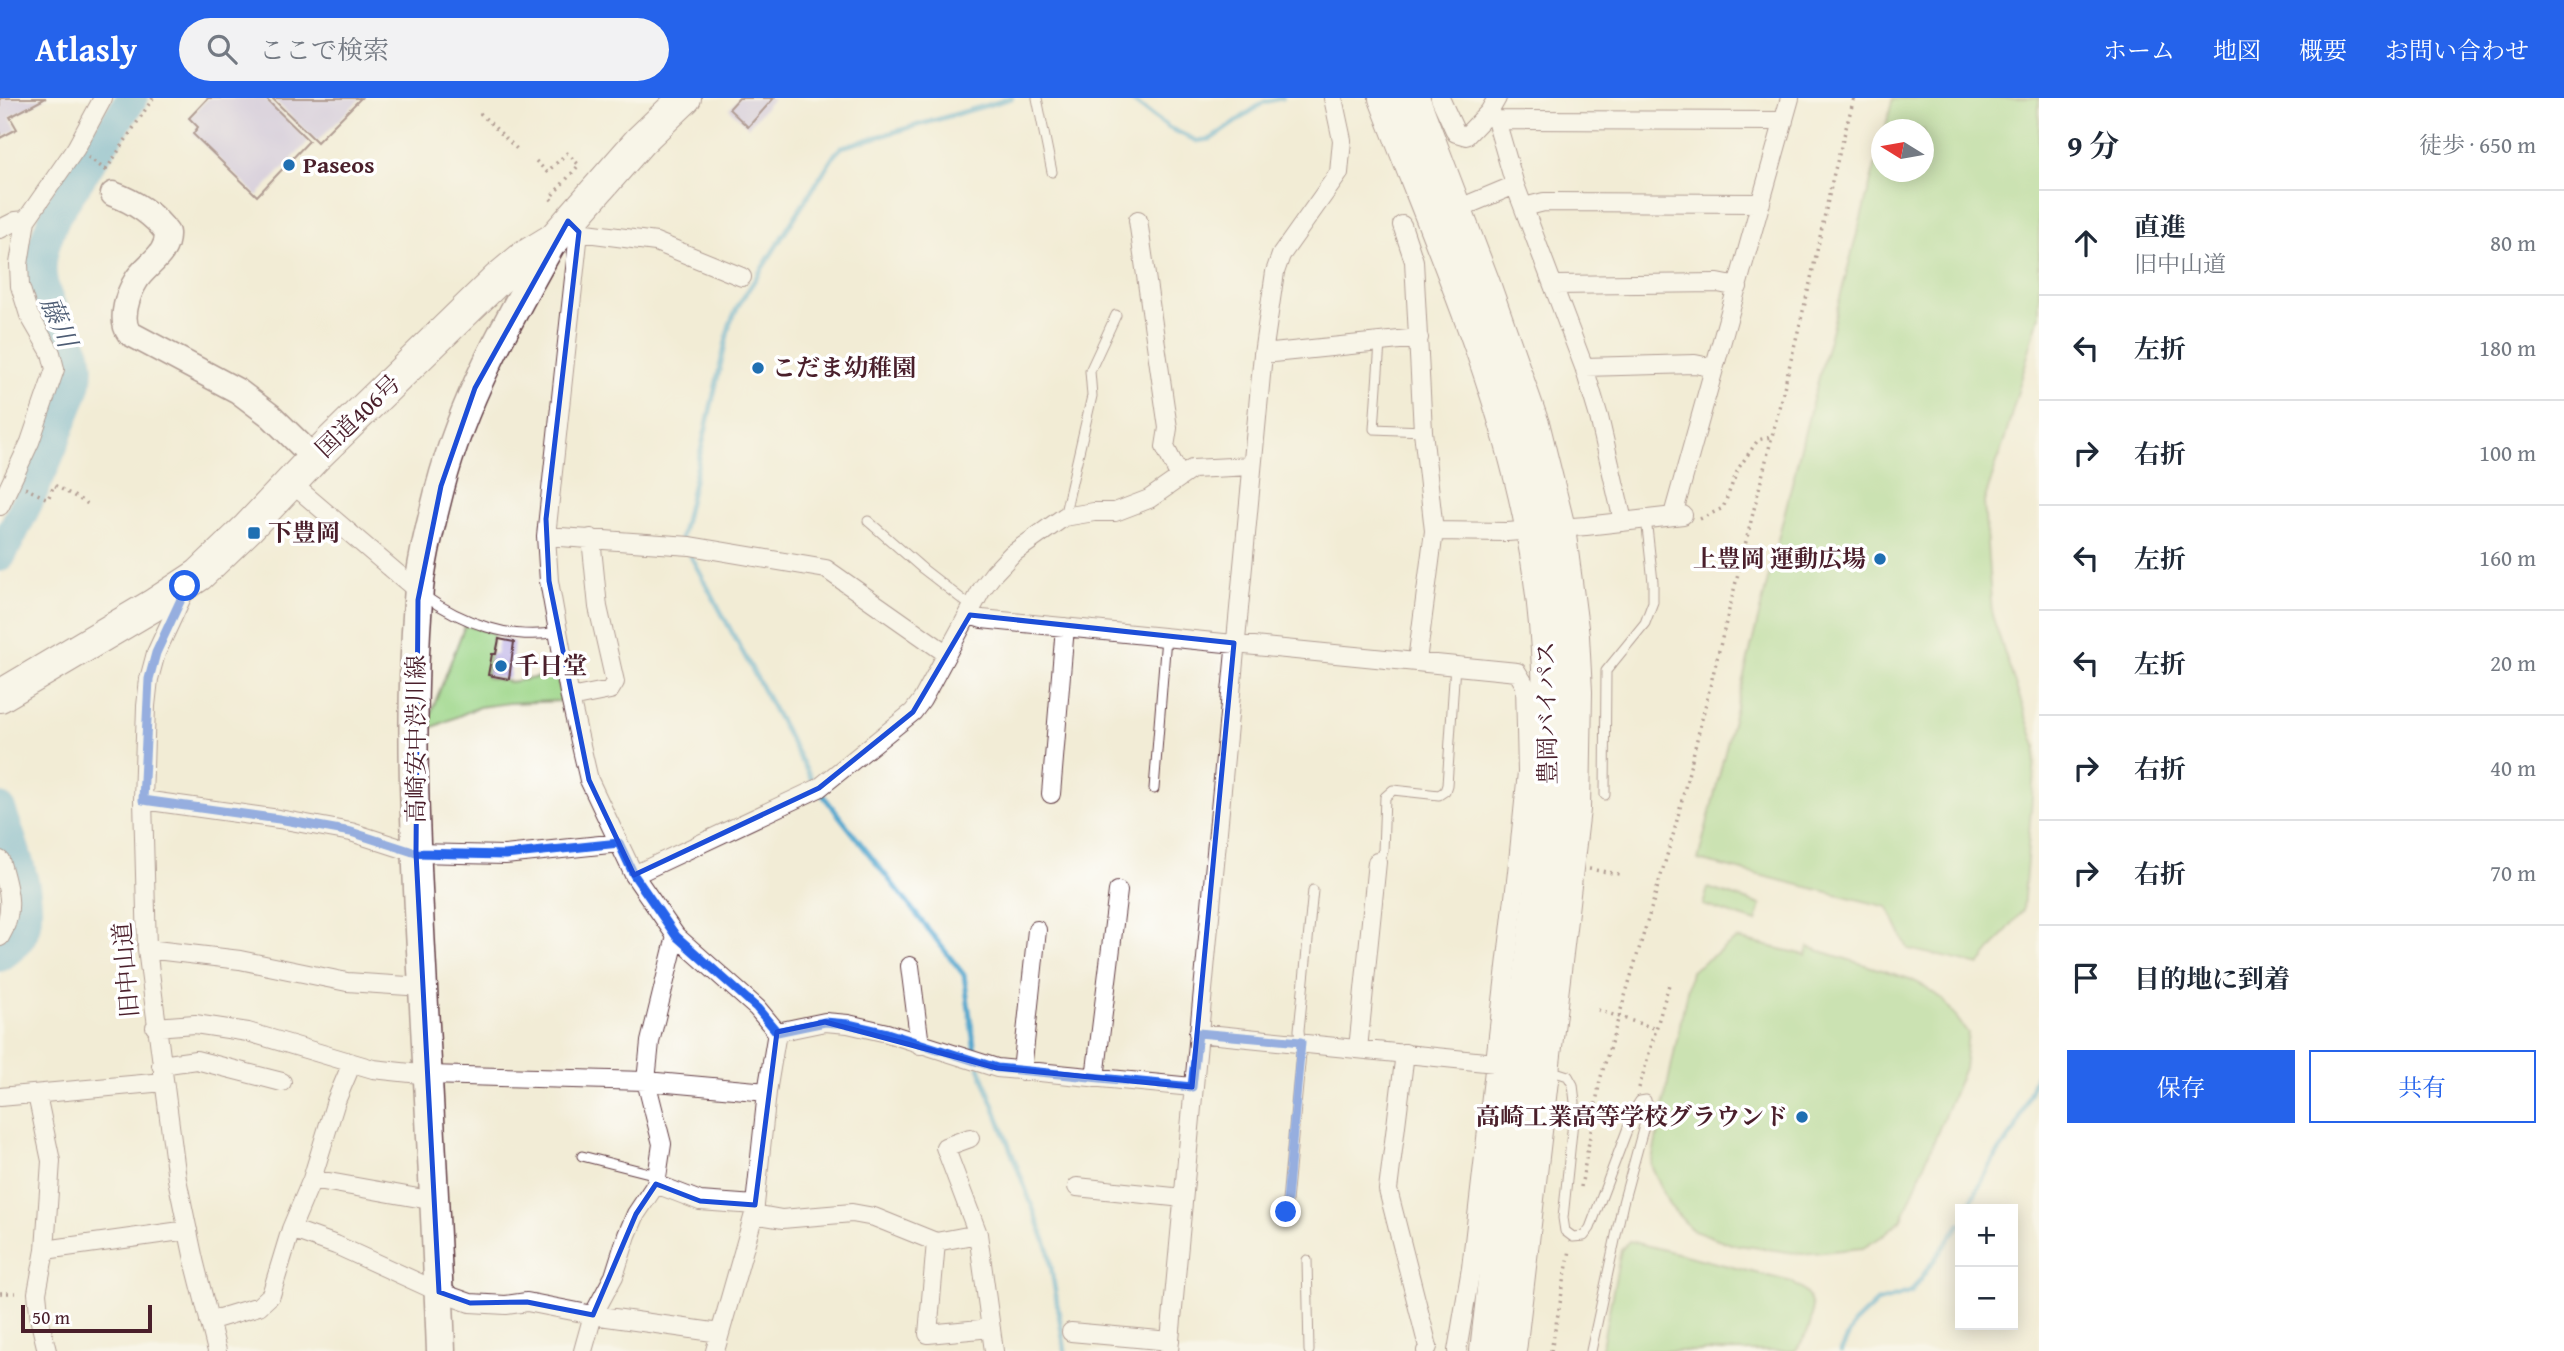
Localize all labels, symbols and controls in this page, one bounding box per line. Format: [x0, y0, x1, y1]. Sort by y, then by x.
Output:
search box [179, 18, 669, 81]
text: Atlasly [35, 25, 137, 73]
icon: search [203, 30, 241, 68]
text: ここで検索 [259, 30, 389, 69]
text: ホーム [2103, 33, 2175, 68]
text: 地図 [2213, 33, 2261, 68]
text: 概要 [2299, 33, 2347, 68]
text: お問い合わせ [2385, 33, 2529, 68]
north arrow [1871, 119, 1934, 182]
text: 9 分 [2067, 123, 2119, 167]
text: 徒歩 · 650 m [2419, 128, 2536, 161]
place label: Paseos [303, 147, 374, 182]
marker: Paseos [281, 157, 297, 173]
text: 直進 [2134, 207, 2186, 246]
icon: ahead [2067, 224, 2105, 262]
text: 80 m [2490, 226, 2536, 259]
text: 旧中山道 [2134, 247, 2226, 280]
water label: 藤川 [31, 290, 89, 356]
icon: left [2067, 329, 2105, 367]
text: 左折 [2134, 329, 2186, 368]
text: 180 m [2479, 331, 2536, 364]
place label: こだま幼稚園 [772, 350, 916, 385]
marker: こだま幼稚園 [750, 360, 766, 376]
street label: 国道406号 [307, 366, 408, 465]
icon: right [2067, 434, 2105, 472]
text: 右折 [2134, 434, 2186, 473]
text: 100 m [2479, 436, 2536, 469]
place label: 下豊岡 [268, 515, 340, 550]
marker: 下豊岡 [246, 525, 262, 541]
icon: left [2067, 539, 2105, 577]
text: 左折 [2134, 539, 2186, 578]
place label: 上豊岡 運動広場 [1693, 541, 1866, 576]
text: 160 m [2479, 541, 2536, 574]
marker: 上豊岡 運動広場 [1872, 551, 1888, 567]
route start [169, 570, 200, 601]
street label: 豊岡バイパス [1528, 641, 1565, 785]
icon: left [2067, 644, 2105, 682]
text: 左折 [2134, 644, 2186, 683]
text: 20 m [2490, 646, 2536, 679]
place label: 千日堂 [515, 648, 587, 683]
street label: 高崎安中渋川線 [398, 655, 433, 823]
marker: 千日堂 [493, 658, 509, 674]
icon: right [2067, 749, 2105, 787]
text: 右折 [2134, 749, 2186, 788]
text: 40 m [2490, 751, 2536, 784]
icon: right [2067, 854, 2105, 892]
text: 右折 [2134, 854, 2186, 893]
text: 70 m [2490, 856, 2536, 889]
street label: 旧中山道 [104, 921, 147, 1019]
icon: arrive [2067, 959, 2105, 997]
text: 目的地に到着 [2134, 959, 2290, 998]
button: 保存 [2067, 1050, 2295, 1123]
button: 共有 [2309, 1050, 2536, 1123]
place label: 高崎工業高等学校グラウンド [1476, 1099, 1788, 1134]
marker: 高崎工業高等学校グラウンド [1794, 1109, 1810, 1125]
route end [1270, 1196, 1301, 1227]
map controls [1955, 1204, 2018, 1330]
button: + [1955, 1204, 2018, 1267]
button: − [1955, 1267, 2018, 1330]
scale bar [21, 1302, 152, 1334]
text: 50 m [32, 1303, 70, 1331]

